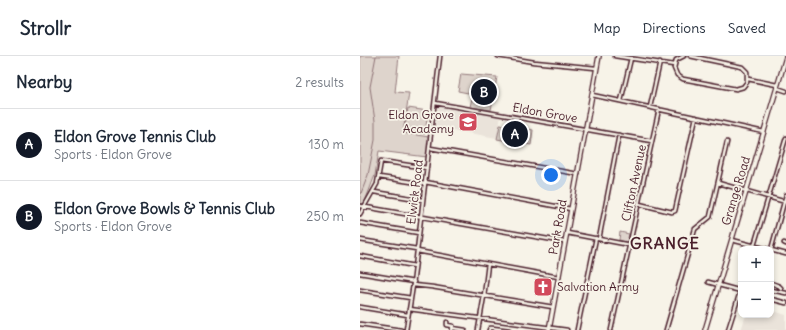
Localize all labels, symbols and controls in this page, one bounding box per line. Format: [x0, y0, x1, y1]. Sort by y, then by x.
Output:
text: Strollr [20, 16, 71, 40]
text: Map [593, 19, 620, 37]
text: Directions [642, 19, 706, 37]
text: Saved [728, 19, 766, 37]
text: Nearby [16, 71, 72, 93]
text: 2 results [295, 74, 344, 91]
pin: B [471, 77, 497, 107]
street label: Eldon Grove [511, 99, 579, 126]
place label: Eldon Grove Academy [388, 107, 454, 136]
school or university icon: Eldon Grove Academy [457, 111, 479, 133]
pin: A [502, 119, 528, 149]
text: Eldon Grove Tennis Club [54, 127, 216, 146]
text: A [25, 136, 33, 153]
text: 130 m [308, 136, 344, 153]
street label: Clifton Avenue [618, 143, 649, 223]
text: Sports · Eldon Grove [54, 146, 172, 163]
street label: Grange Road [718, 155, 753, 227]
street label: Elwick Road [403, 159, 426, 225]
your location [541, 165, 561, 185]
street label: Park Road [545, 198, 570, 256]
text: Eldon Grove Bowls & Tennis Club [54, 199, 275, 218]
text: B [25, 208, 33, 225]
text: 250 m [306, 208, 344, 225]
text: Sports · Eldon Grove [54, 218, 172, 235]
district label: GRANGE [630, 233, 700, 253]
map controls [738, 246, 774, 318]
button: + [738, 246, 774, 282]
church icon: Salvation Army [532, 276, 554, 298]
place label: Salvation Army [557, 279, 639, 294]
button: − [738, 282, 774, 318]

